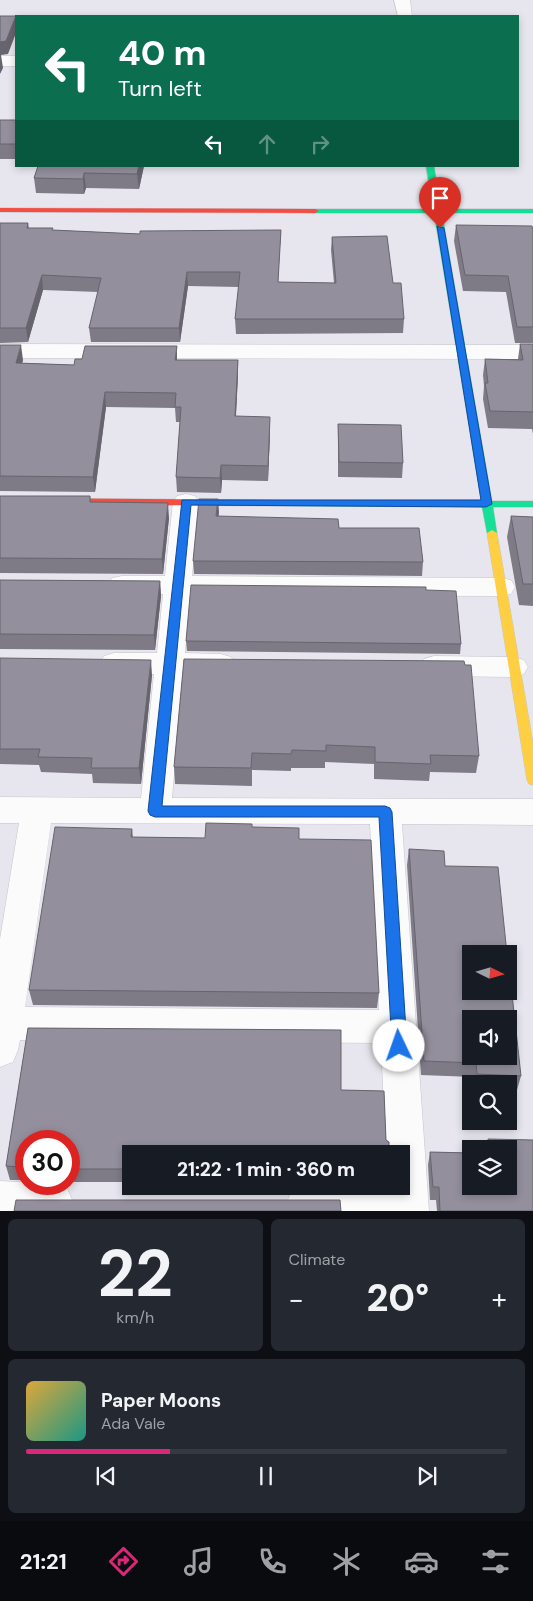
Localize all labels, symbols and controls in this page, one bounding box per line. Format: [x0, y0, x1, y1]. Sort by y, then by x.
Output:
text: 40 m [118, 30, 207, 76]
icon: left [35, 35, 100, 100]
text: Turn left [118, 74, 202, 103]
icon: left [200, 130, 228, 158]
icon: ahead [253, 130, 281, 158]
icon: right [306, 130, 334, 158]
pin [419, 177, 461, 228]
icon: arrive [426, 184, 454, 212]
north arrow [462, 945, 518, 1000]
map controls [462, 945, 517, 1195]
button: sound [462, 1010, 517, 1065]
position arrow [372, 1019, 424, 1071]
button: search [462, 1075, 517, 1130]
speed limit sign: 30 [15, 1130, 80, 1195]
button: layers [462, 1140, 517, 1195]
text: 21:22 · 1 min · 360 m [177, 1157, 355, 1182]
text: 22 [98, 1232, 173, 1316]
text: Climate [289, 1249, 345, 1270]
text: 20° [366, 1273, 429, 1323]
text: − [289, 1281, 304, 1318]
text: + [492, 1281, 507, 1318]
text: km/h [116, 1307, 154, 1328]
text: Paper Moons [101, 1388, 221, 1413]
text: Ada Vale [101, 1413, 165, 1434]
icon: previous [92, 1462, 120, 1490]
icon: pause [252, 1462, 280, 1490]
icon: next [413, 1462, 441, 1490]
icon: directions [106, 1544, 141, 1579]
icon: music [181, 1544, 216, 1579]
icon: phone [255, 1544, 290, 1579]
icon: climate [329, 1544, 364, 1579]
icon: car [404, 1544, 439, 1579]
icon: filters [478, 1544, 513, 1579]
text: 21:21 [20, 1547, 67, 1576]

